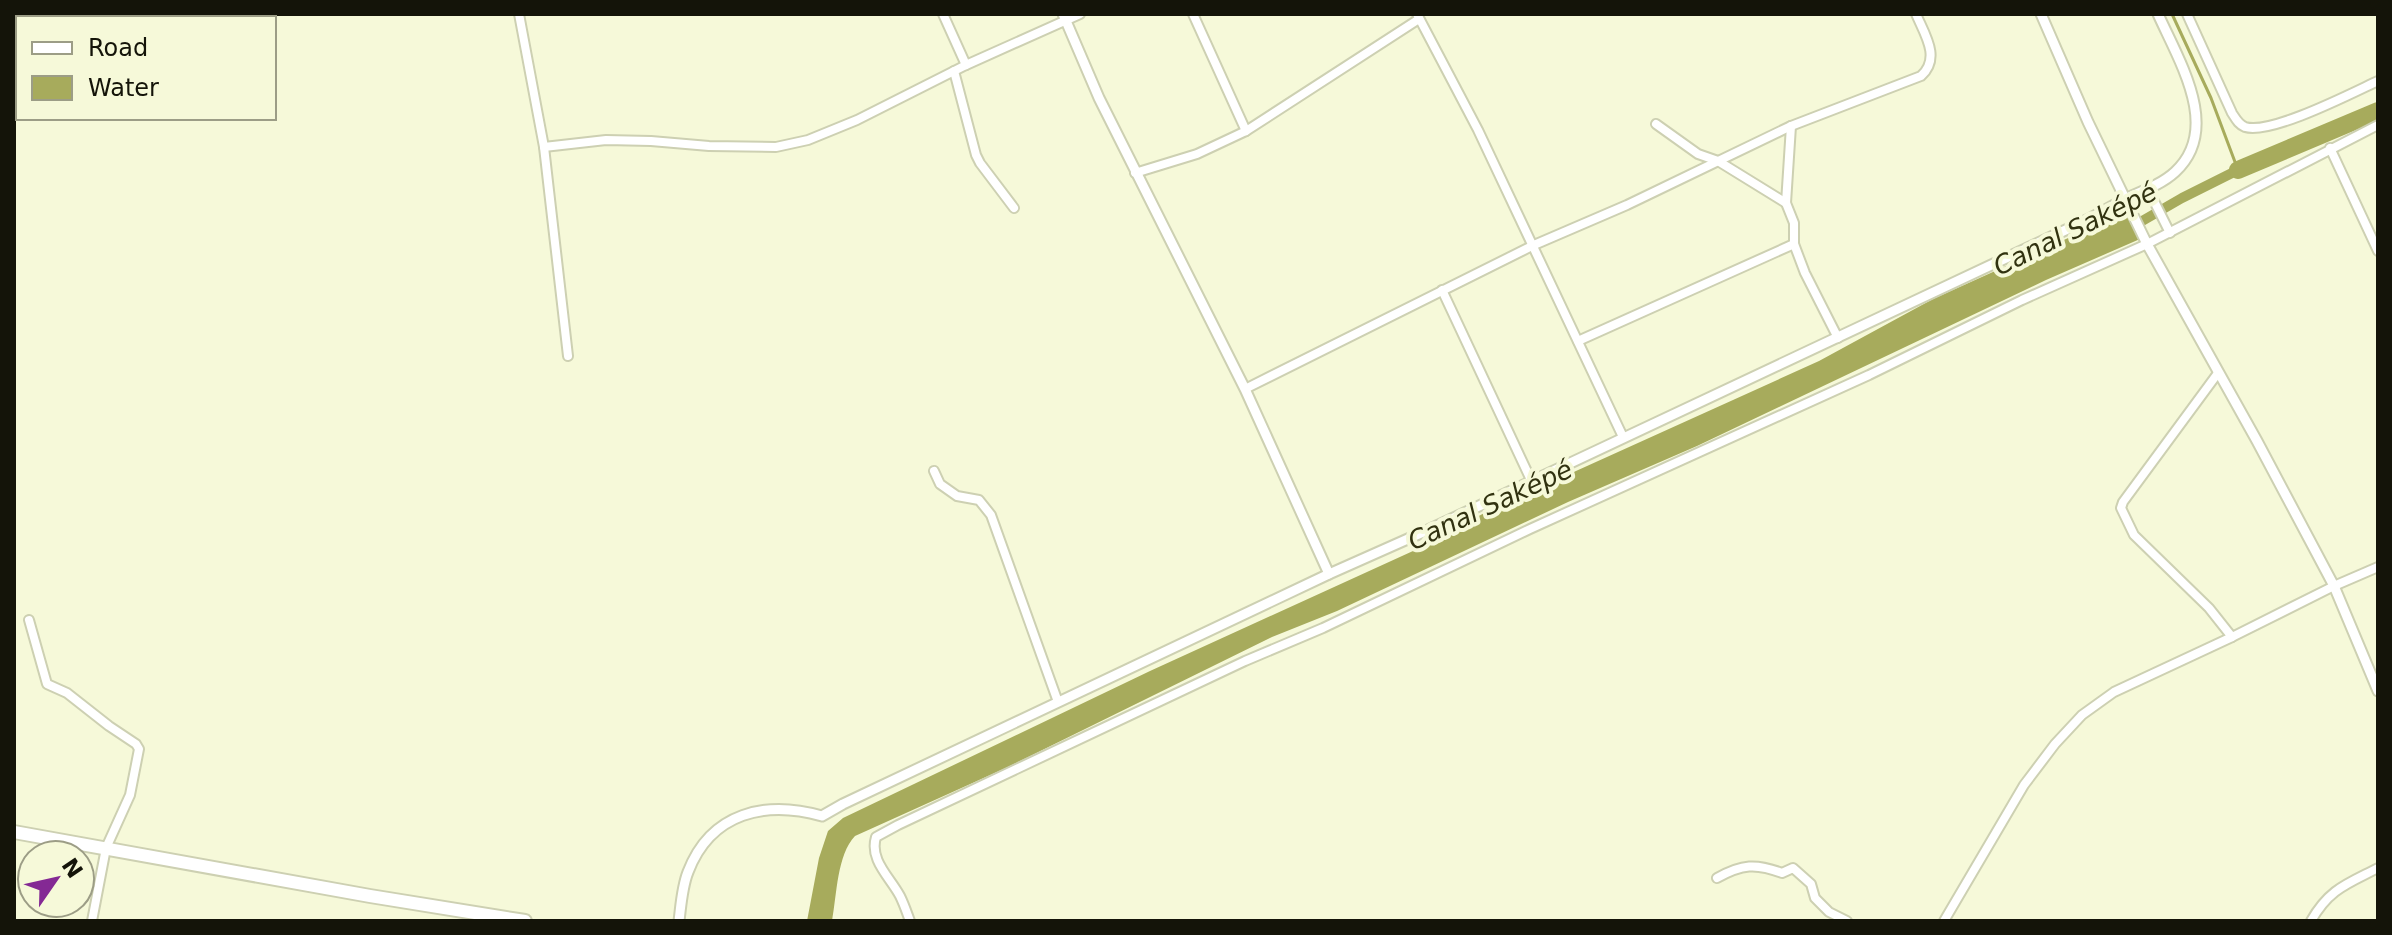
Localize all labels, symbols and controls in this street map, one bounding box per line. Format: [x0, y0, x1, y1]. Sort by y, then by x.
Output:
legend [16, 16, 276, 120]
text: Road [88, 34, 148, 62]
text: Water [88, 74, 159, 102]
water label: Canal Saképé [1988, 177, 2162, 281]
water label: Canal Saképé [1403, 454, 1577, 556]
north arrow [16, 839, 96, 919]
text: N [57, 853, 88, 883]

